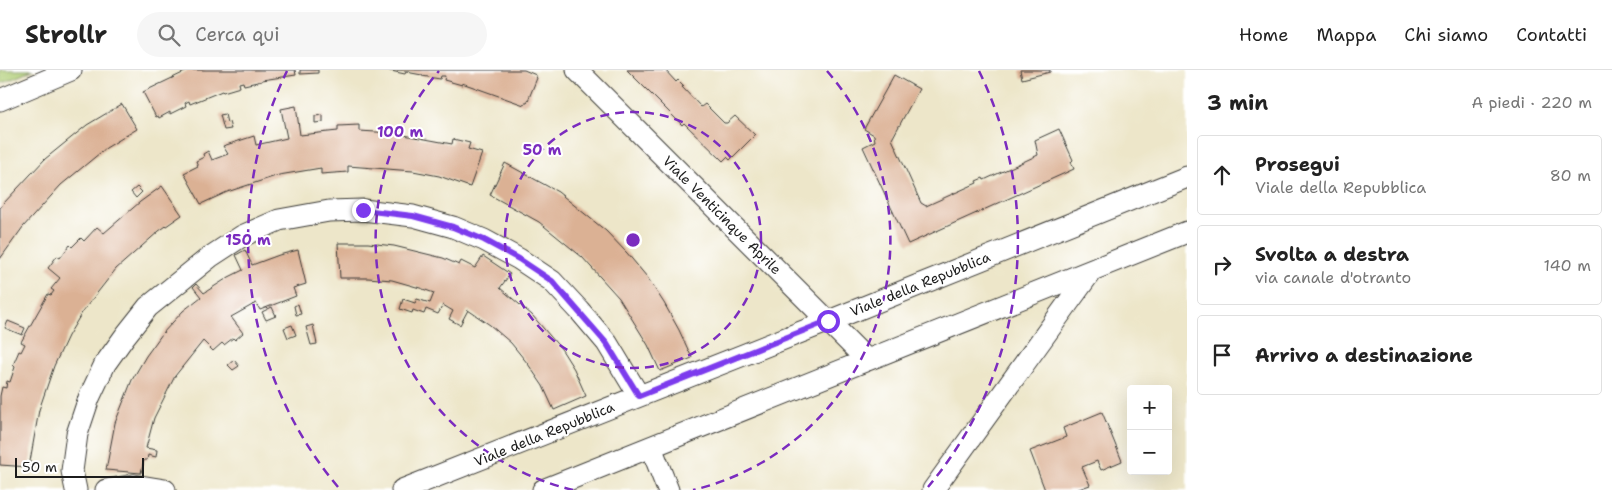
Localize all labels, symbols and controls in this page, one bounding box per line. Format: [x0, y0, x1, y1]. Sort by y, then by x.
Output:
search box [137, 12, 487, 57]
text: Strollr [25, 19, 107, 51]
icon: search [155, 21, 183, 49]
text: Cerca qui [195, 22, 280, 47]
text: Home [1239, 23, 1288, 47]
text: Mappa [1316, 23, 1376, 47]
text: Chi siamo [1404, 23, 1488, 47]
text: Contatti [1516, 23, 1587, 47]
text: 3 min [1207, 89, 1268, 117]
text: A piedi · 220 m [1471, 92, 1592, 113]
text: 100 m [377, 122, 423, 142]
text: 50 m [523, 140, 562, 160]
street label: Viale Venticinque Aprile [659, 152, 785, 278]
text: Prosegui [1255, 152, 1340, 177]
icon: ahead [1208, 161, 1236, 189]
text: 80 m [1550, 165, 1591, 186]
text: Viale della Repubblica [1255, 177, 1426, 198]
route end [352, 199, 375, 222]
text: 150 m [225, 230, 271, 250]
centre of rings [624, 231, 642, 249]
text: Svolta a destra [1255, 242, 1409, 267]
street label: Viale della Repubblica [847, 247, 993, 320]
icon: right [1208, 251, 1236, 279]
text: 140 m [1544, 255, 1591, 276]
text: via canale d'otranto [1255, 267, 1411, 288]
route start [817, 310, 840, 333]
icon: arrive [1208, 341, 1236, 369]
text: Arrivo a destinazione [1255, 343, 1473, 368]
map controls [1127, 385, 1172, 475]
button: + [1127, 385, 1172, 430]
street label: Viale della Repubblica [471, 397, 617, 470]
button: − [1127, 430, 1172, 475]
scale bar [15, 455, 144, 478]
text: 50 m [22, 458, 57, 476]

